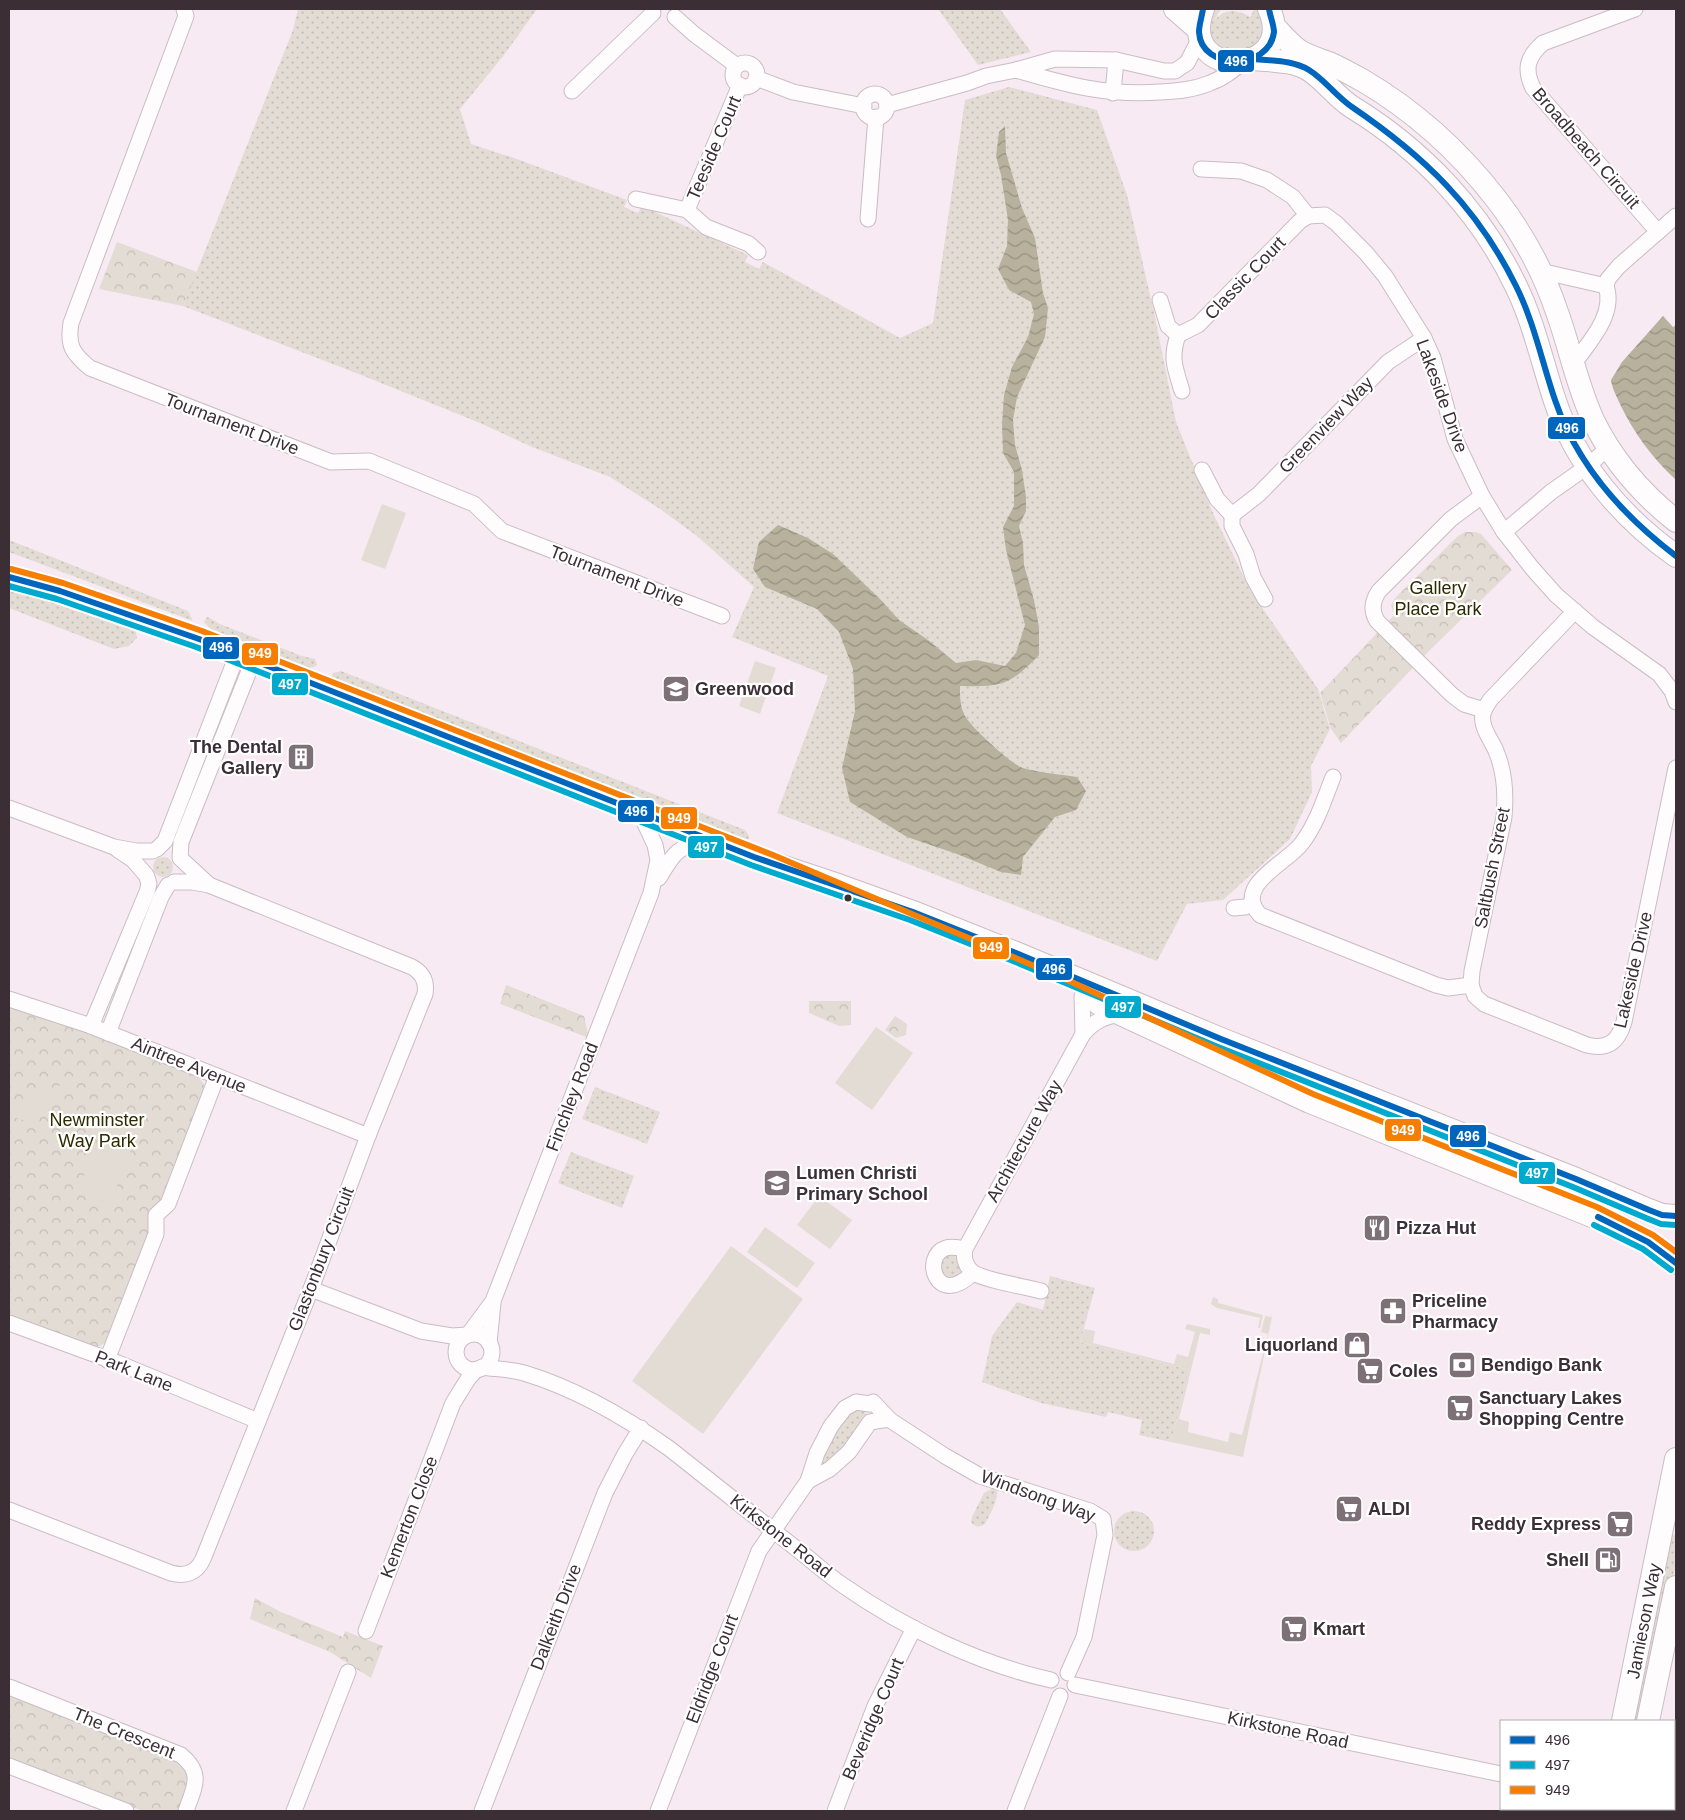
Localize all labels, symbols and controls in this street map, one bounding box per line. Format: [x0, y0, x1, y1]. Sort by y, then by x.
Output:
line badge: 496 [1217, 49, 1255, 73]
text: 496 [1224, 53, 1248, 69]
street label: Broadbeach Circuit [1528, 84, 1644, 212]
street label: Teeside Court [683, 93, 745, 203]
street label: Classic Court [1201, 233, 1289, 323]
street label: Lakeside Drive [1412, 337, 1472, 455]
street label: Greenview Way [1275, 373, 1377, 477]
street label: Tournament Drive [162, 389, 302, 459]
line badge: 496 [1547, 416, 1586, 440]
text: 496 [1555, 420, 1579, 436]
street label: Tournament Drive [547, 541, 687, 611]
park label: Gallery Place Park [1394, 578, 1483, 619]
line badge: 496 [202, 636, 240, 660]
text: 496 [209, 639, 233, 655]
line badge: 949 [241, 642, 279, 666]
text: 949 [248, 645, 272, 661]
line badge: 497 [271, 672, 309, 696]
school or university icon: Greenwood [661, 674, 691, 704]
text: 497 [278, 676, 302, 692]
place label: Greenwood [695, 679, 794, 699]
place label: The Dental Gallery [190, 737, 282, 778]
building icon: The Dental Gallery [286, 742, 316, 772]
line badge: 496 [617, 799, 655, 823]
text: 496 [624, 803, 648, 819]
line badge: 949 [660, 806, 698, 830]
street label: Saltbush Street [1470, 806, 1514, 930]
text: 949 [667, 810, 691, 826]
line badge: 497 [687, 835, 725, 859]
text: 497 [694, 839, 718, 855]
unlabelled marker [843, 893, 853, 903]
street label: Lakeside Drive [1610, 910, 1656, 1030]
line badge: 949 [972, 936, 1010, 960]
text: 949 [979, 939, 1003, 955]
line badge: 496 [1035, 957, 1073, 981]
text: 496 [1042, 961, 1066, 977]
line badge: 497 [1104, 995, 1142, 1019]
text: 497 [1111, 999, 1135, 1015]
street label: Aintree Avenue [129, 1033, 249, 1097]
street label: Finchley Road [542, 1040, 602, 1154]
street label: Architecture Way [982, 1077, 1066, 1205]
park label: Newminster Way Park [49, 1110, 145, 1151]
line badge: 949 [1384, 1118, 1422, 1142]
text: 949 [1391, 1122, 1415, 1138]
line badge: 496 [1449, 1124, 1487, 1148]
text: 496 [1456, 1128, 1480, 1144]
line badge: 497 [1518, 1161, 1556, 1185]
place label: Lumen Christi Primary School [796, 1163, 928, 1204]
text: 497 [1525, 1165, 1549, 1181]
school or university icon: Lumen Christi Primary School [762, 1168, 792, 1198]
street label: Glastonbury Circuit [284, 1184, 358, 1334]
restaurant icon: Pizza Hut [1362, 1213, 1392, 1243]
place label: Pizza Hut [1396, 1218, 1476, 1238]
place label: Priceline Pharmacy [1412, 1291, 1498, 1332]
pharmacy icon: Priceline Pharmacy [1378, 1296, 1408, 1326]
shop icon: Liquorland [1342, 1330, 1372, 1360]
place label: Liquorland [1245, 1335, 1338, 1355]
street label: Park Lane [92, 1346, 176, 1396]
bank icon: Bendigo Bank [1447, 1350, 1477, 1380]
place label: Bendigo Bank [1481, 1355, 1603, 1375]
supermarket icon: Coles [1355, 1356, 1385, 1386]
place label: Coles [1389, 1361, 1438, 1381]
place label: Sanctuary Lakes Shopping Centre [1479, 1388, 1624, 1429]
supermarket icon: Sanctuary Lakes Shopping Centre [1445, 1393, 1475, 1423]
street label: Kemerton Close [377, 1453, 441, 1581]
street label: Windsong Way [978, 1466, 1098, 1526]
street label: Kirkstone Road [726, 1490, 836, 1582]
supermarket icon: ALDI [1334, 1494, 1364, 1524]
place label: ALDI [1368, 1499, 1410, 1519]
supermarket icon: Reddy Express [1605, 1509, 1635, 1539]
place label: Reddy Express [1471, 1514, 1601, 1534]
fuel station icon: Shell [1593, 1545, 1623, 1575]
place label: Shell [1546, 1550, 1589, 1570]
street label: Dalkeith Drive [527, 1561, 585, 1673]
street label: Jamieson Way [1623, 1561, 1665, 1681]
street label: Eldridge Court [682, 1612, 742, 1726]
supermarket icon: Kmart [1279, 1614, 1309, 1644]
place label: Kmart [1313, 1619, 1365, 1639]
street label: Beveridge Court [838, 1655, 908, 1783]
street label: The Crescent [70, 1703, 178, 1763]
street label: Kirkstone Road [1226, 1707, 1350, 1753]
legend [1500, 1720, 1675, 1810]
text: 496 [1545, 1731, 1570, 1748]
text: 497 [1545, 1756, 1570, 1773]
text: 949 [1545, 1781, 1570, 1798]

